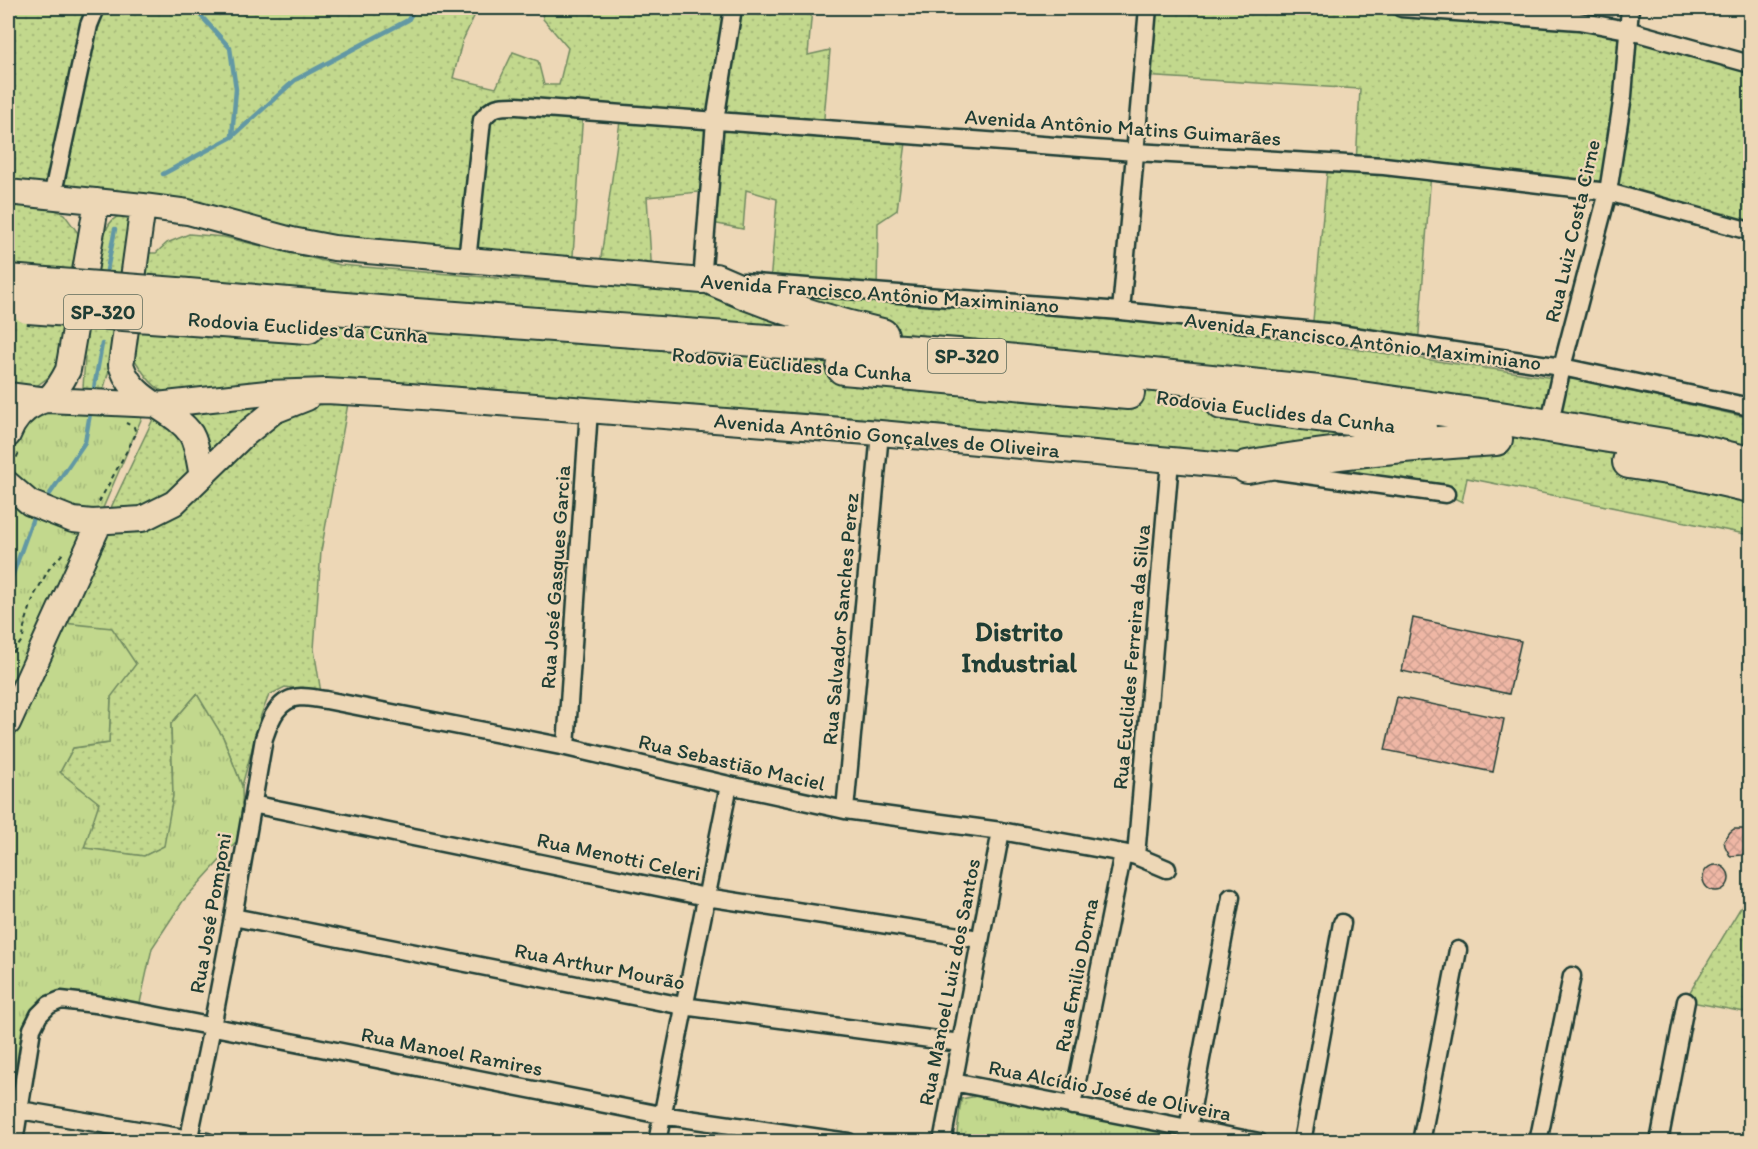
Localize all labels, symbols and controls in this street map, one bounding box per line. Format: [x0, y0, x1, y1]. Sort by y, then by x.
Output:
street label: Avenida Antônio Matins Guimarães [964, 103, 1282, 151]
street label: Rua Luiz Costa Cirne [1539, 137, 1605, 325]
street label: Avenida Francisco Antônio Maximiniano [700, 268, 1060, 318]
road number: SP-320 [64, 295, 142, 329]
street label: Rodovia Euclides da Cunha [187, 306, 429, 348]
street label: Avenida Francisco Antônio Maximiniano [1183, 307, 1543, 375]
road number: SP-320 [928, 339, 1006, 373]
street label: Rodovia Euclides da Cunha [671, 341, 913, 387]
street label: Rodovia Euclides da Cunha [1155, 384, 1397, 438]
street label: Avenida Antônio Gonçalves de Oliveira [713, 407, 1061, 463]
street label: Rua José Gasques Garcia [535, 464, 575, 690]
street label: Rua Salvador Sanches Perez [817, 492, 864, 746]
street label: Rua Euclides Ferreira da Silva [1107, 523, 1155, 791]
district label: Distrito Industrial [961, 615, 1077, 679]
street label: Rua Sebastião Maciel [636, 728, 828, 796]
street label: Rua Menotti Celeri [535, 826, 703, 886]
street label: Rua José Pomponi [184, 831, 236, 995]
street label: Rua Manoel Luiz dos Santos [913, 856, 985, 1108]
street label: Rua Emilio Dorna [1049, 896, 1103, 1054]
street label: Rua Arthur Mourão [513, 937, 687, 995]
street label: Rua Manoel Ramires [359, 1021, 545, 1081]
street label: Rua Alcídio José de Oliveira [986, 1054, 1234, 1126]

